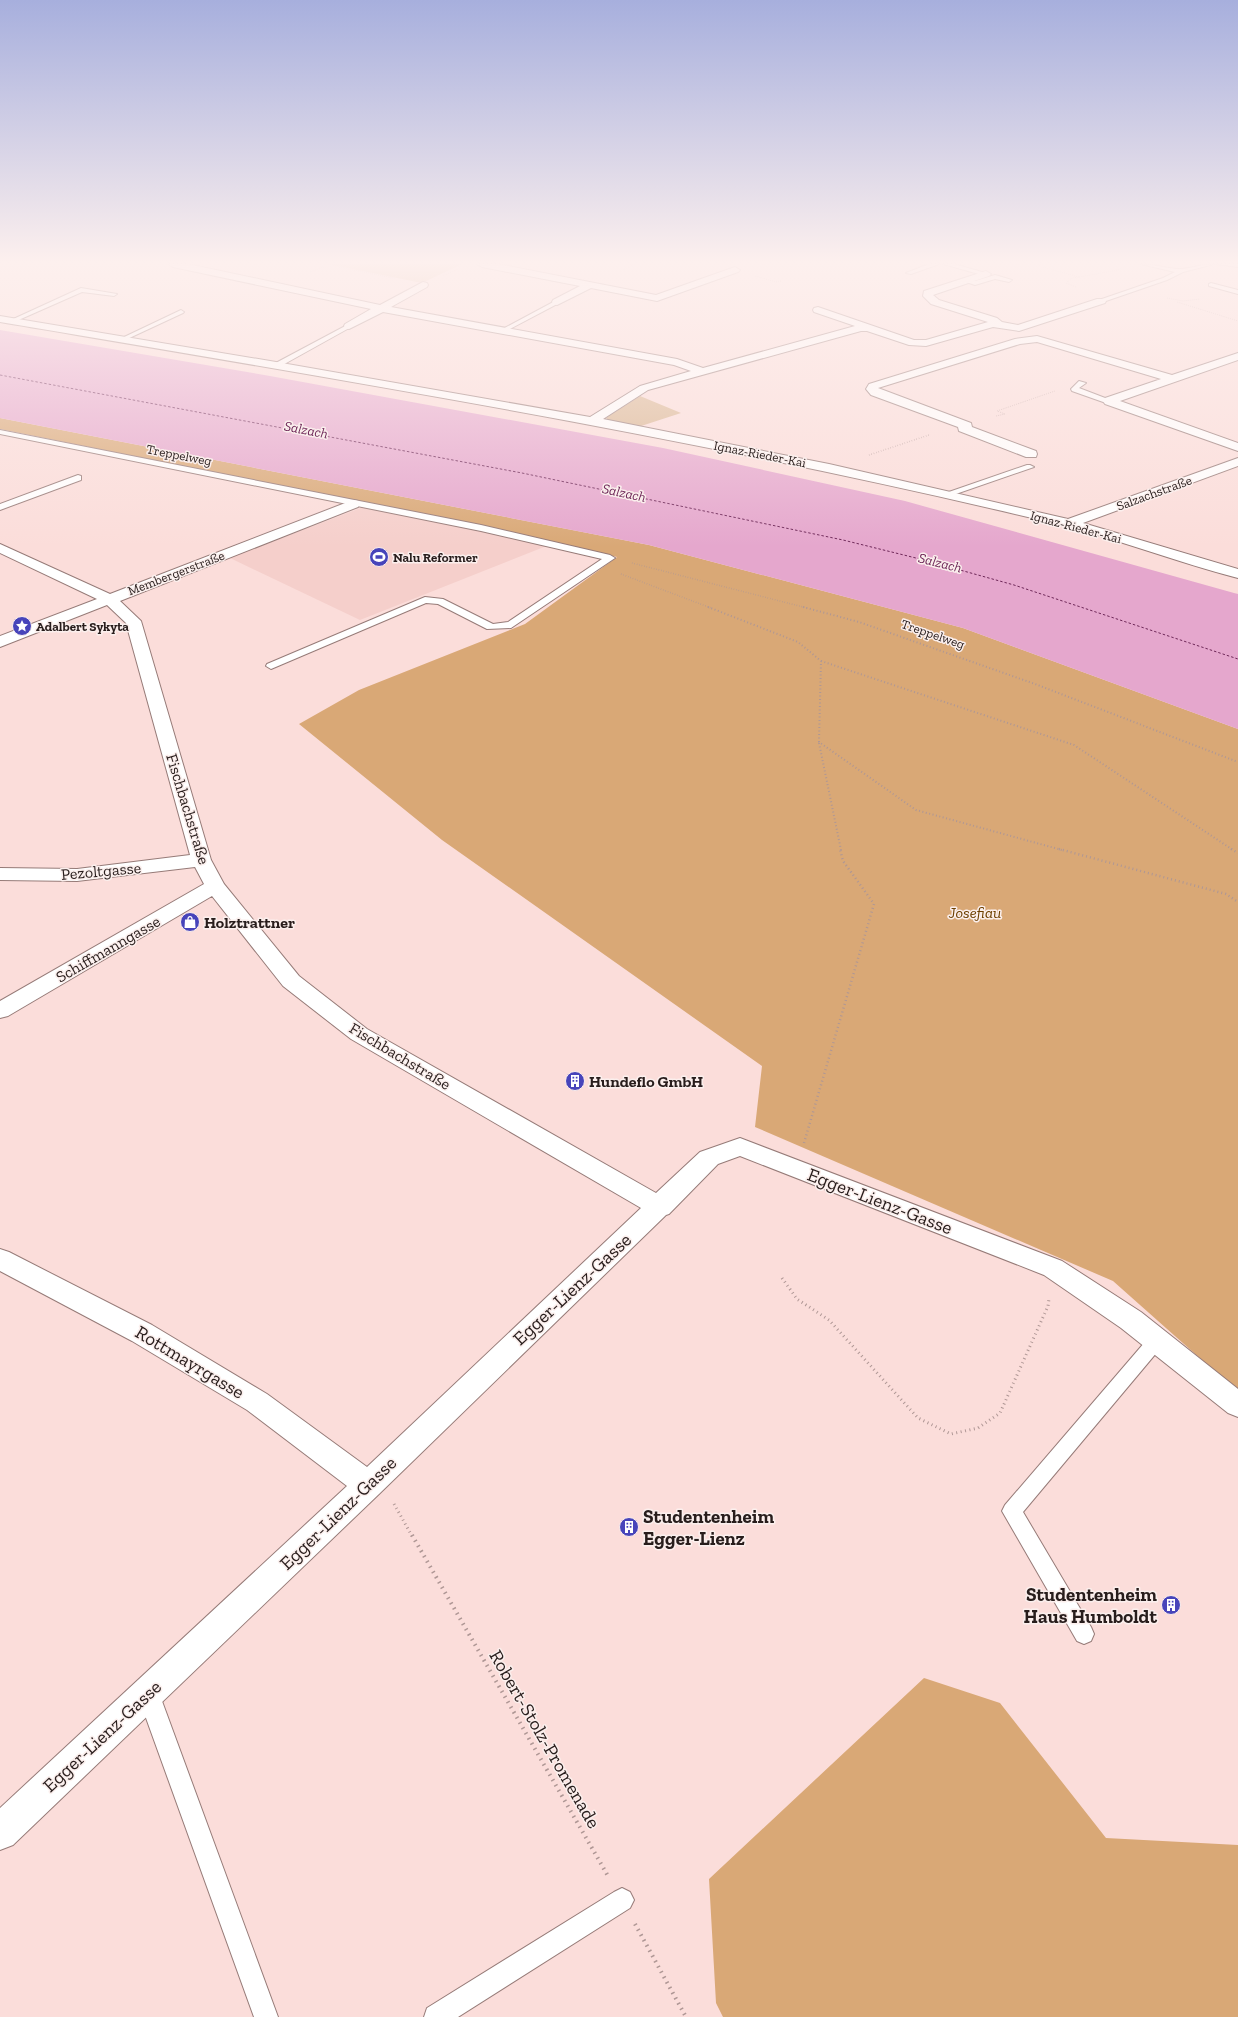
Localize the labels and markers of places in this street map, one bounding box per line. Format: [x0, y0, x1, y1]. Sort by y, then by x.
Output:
sports icon: Nalu Reformer [368, 546, 390, 568]
place label: Nalu Reformer [393, 550, 478, 565]
place icon: Adalbert Sykyta [11, 615, 33, 637]
place label: Adalbert Sykyta [36, 619, 129, 634]
shop icon: Holztrattner [179, 911, 201, 933]
place label: Holztrattner [204, 913, 295, 932]
building icon: Hundeflo GmbH [564, 1070, 586, 1092]
place label: Hundeflo GmbH [589, 1072, 703, 1091]
place label: Studentenheim Egger-Lienz [643, 1505, 774, 1550]
building icon: Studentenheim Egger-Lienz [618, 1516, 640, 1538]
place label: Studentenheim Haus Humboldt [1024, 1583, 1157, 1628]
building icon: Studentenheim Haus Humboldt [1160, 1594, 1182, 1616]

